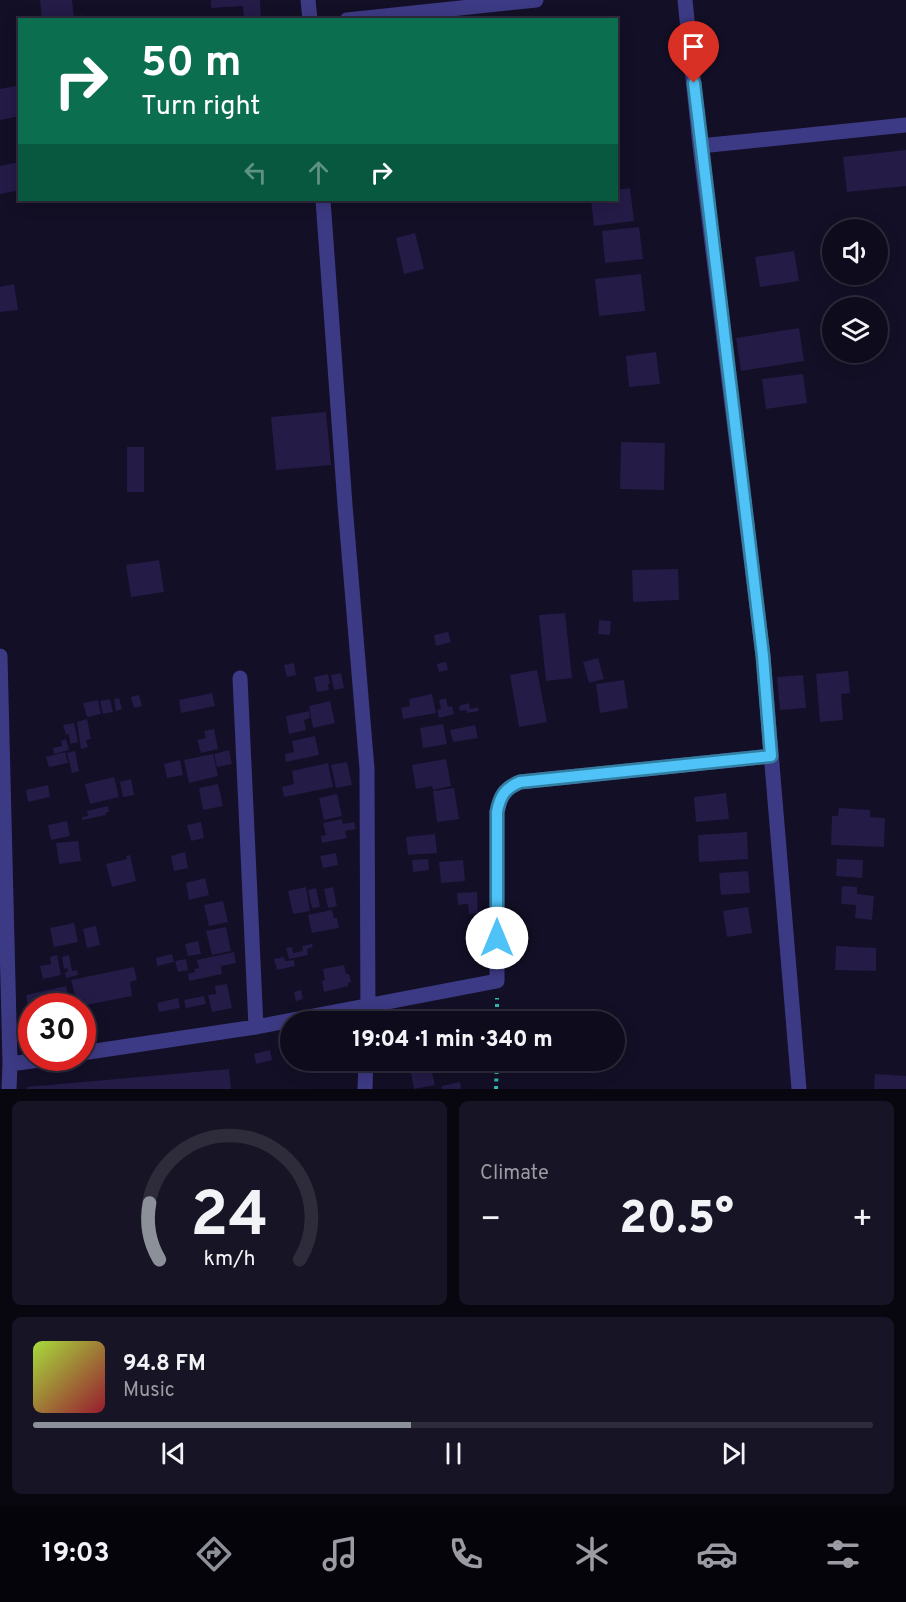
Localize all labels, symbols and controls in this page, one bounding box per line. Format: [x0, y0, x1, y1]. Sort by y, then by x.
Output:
pin [668, 21, 719, 83]
icon: arrive [677, 30, 710, 63]
text: 50 m [141, 38, 242, 91]
icon: right [42, 42, 120, 120]
text: Turn right [141, 90, 260, 124]
icon: left [239, 156, 272, 189]
icon: ahead [302, 156, 335, 189]
icon: right [365, 156, 398, 189]
map controls [822, 219, 888, 363]
button: sound [822, 219, 888, 285]
button: layers [822, 297, 888, 363]
position arrow [465, 906, 529, 970]
speed limit sign: 30 [18, 993, 96, 1071]
text: 19:04 · 1 min · 340 m [352, 1027, 553, 1054]
text: Climate [480, 1161, 549, 1187]
text: 24 [190, 1179, 269, 1258]
text: 20.5° [619, 1192, 734, 1249]
text: − [480, 1200, 501, 1242]
text: + [852, 1200, 873, 1242]
text: km/h [203, 1246, 256, 1273]
text: 94.8 FM [123, 1351, 206, 1378]
text: Music [123, 1378, 175, 1404]
icon: previous [157, 1437, 190, 1470]
icon: pause [437, 1437, 470, 1470]
icon: next [717, 1437, 750, 1470]
icon: directions [193, 1533, 235, 1575]
icon: music [319, 1533, 361, 1575]
icon: phone [445, 1533, 487, 1575]
icon: climate [571, 1533, 613, 1575]
icon: car [696, 1533, 738, 1575]
icon: filters [822, 1533, 864, 1575]
text: 19:03 [42, 1537, 110, 1571]

